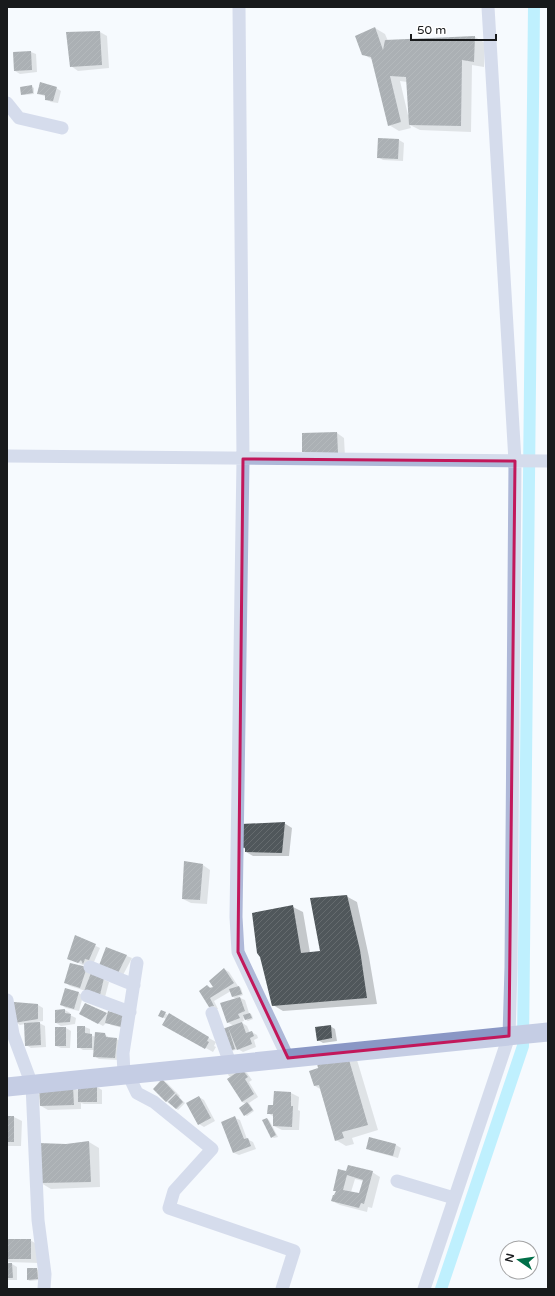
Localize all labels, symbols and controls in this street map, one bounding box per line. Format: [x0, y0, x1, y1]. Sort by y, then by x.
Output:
scale bar [411, 16, 496, 42]
text: 50 m [417, 23, 446, 37]
north arrow [499, 1240, 539, 1280]
text: N [502, 1252, 517, 1264]

